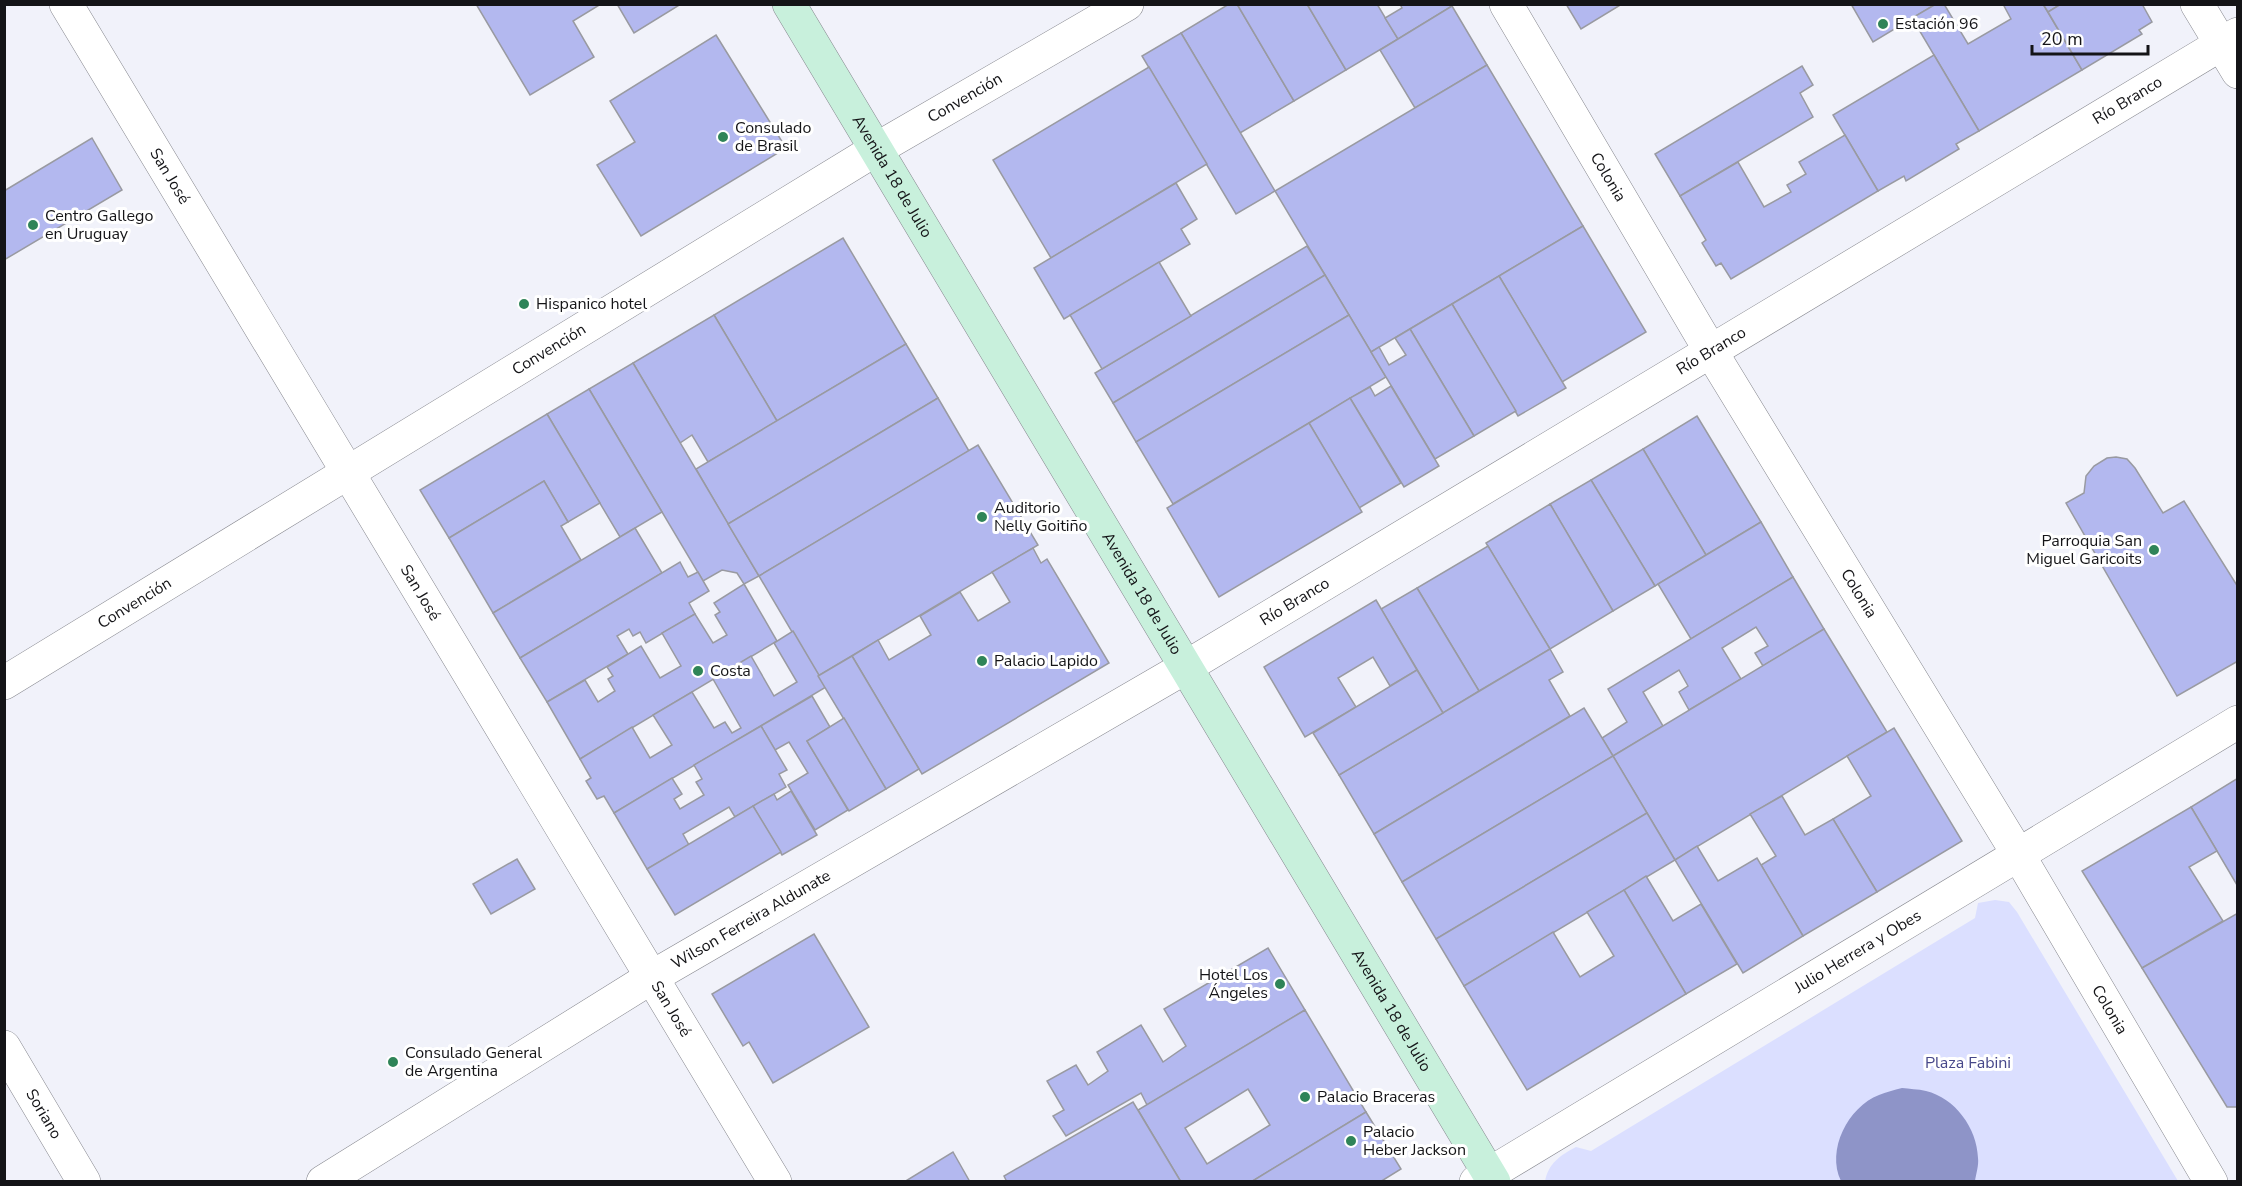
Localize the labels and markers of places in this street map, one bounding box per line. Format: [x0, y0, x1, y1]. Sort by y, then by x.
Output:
place label: Estación 96 [1895, 13, 1978, 35]
marker: Estación 96 [1876, 17, 1890, 31]
place label: Consulado de Brasil [735, 117, 811, 157]
marker: Consulado de Brasil [716, 130, 730, 144]
place label: Centro Gallego en Uruguay [45, 205, 153, 245]
marker: Centro Gallego en Uruguay [26, 218, 40, 232]
place label: Hispanico hotel [536, 293, 647, 315]
marker: Hispanico hotel [517, 297, 531, 311]
place label: Auditorio Nelly Goitiño [994, 497, 1088, 537]
marker: Auditorio Nelly Goitiño [975, 510, 989, 524]
place label: Parroquia San Miguel Garicoits [2026, 530, 2142, 570]
marker: Parroquia San Miguel Garicoits [2147, 543, 2161, 557]
place label: Palacio Lapido [994, 650, 1098, 672]
marker: Palacio Lapido [975, 654, 989, 668]
place label: Costa [710, 660, 751, 682]
marker: Costa [691, 664, 705, 678]
place label: Hotel Los Ángeles [1199, 964, 1268, 1004]
marker: Hotel Los Ángeles [1273, 977, 1287, 991]
place label: Consulado General de Argentina [405, 1042, 542, 1082]
marker: Consulado General de Argentina [386, 1055, 400, 1069]
place label: Palacio Braceras [1317, 1086, 1435, 1108]
marker: Palacio Braceras [1298, 1090, 1312, 1104]
place label: Palacio Heber Jackson [1363, 1121, 1466, 1161]
marker: Palacio Heber Jackson [1344, 1134, 1358, 1148]

